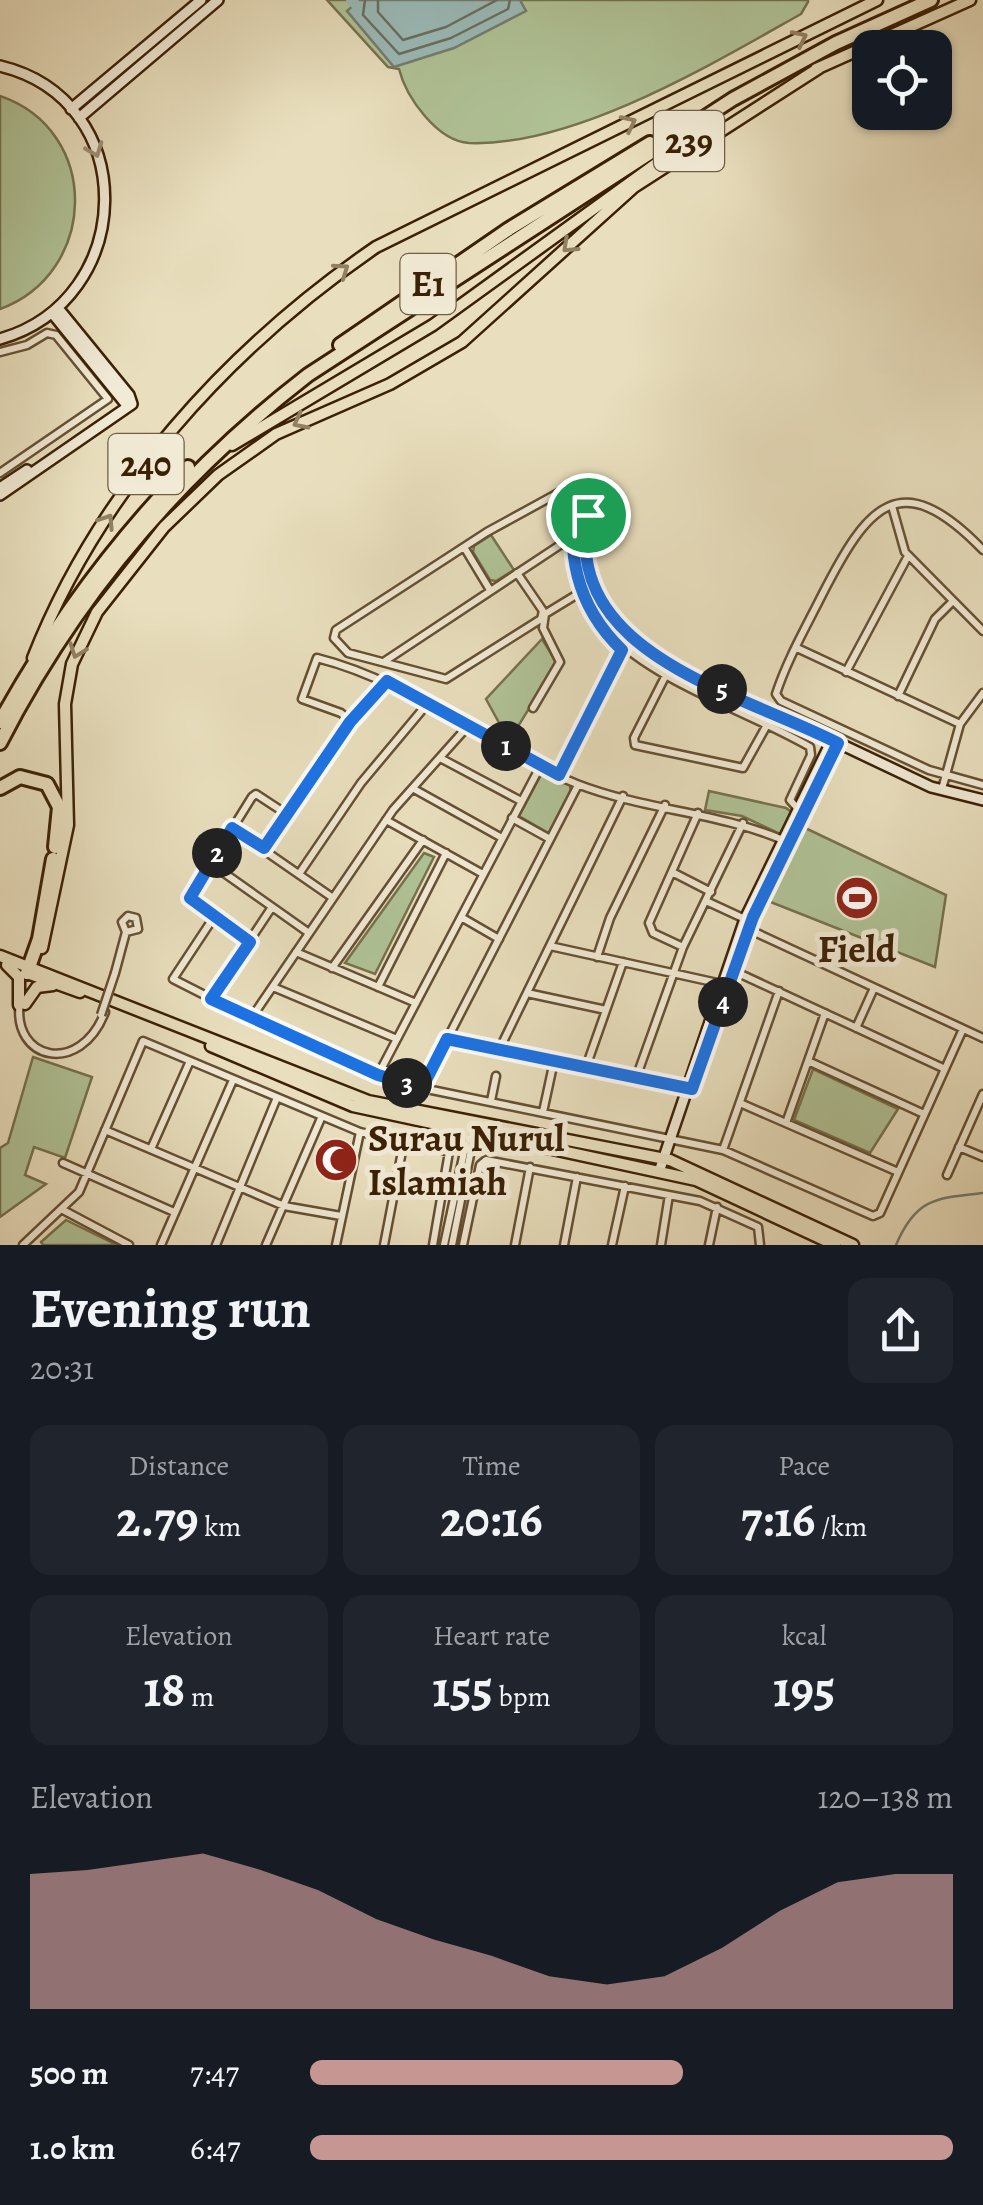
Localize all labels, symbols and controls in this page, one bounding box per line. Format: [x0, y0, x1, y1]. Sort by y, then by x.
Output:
map controls [852, 30, 952, 130]
button: locate [852, 30, 952, 130]
one-way arrow [789, 31, 807, 50]
road number: 239 [654, 111, 724, 171]
one-way arrow [619, 115, 637, 135]
one-way arrow [83, 141, 103, 158]
one-way arrow [563, 234, 581, 252]
road number: E1 [400, 254, 456, 314]
one-way arrow [332, 264, 350, 283]
one-way arrow [292, 410, 310, 429]
road number: 240 [108, 434, 184, 494]
pin [546, 473, 631, 558]
icon: arrive [561, 488, 616, 543]
one-way arrow [95, 513, 113, 532]
one-way arrow [68, 641, 89, 658]
pin: 5 [697, 664, 747, 714]
text: 5 [716, 670, 728, 708]
pin: 1 [481, 721, 531, 771]
text: 1 [501, 727, 511, 765]
pin: 2 [192, 828, 242, 878]
text: 2 [210, 834, 224, 872]
sports icon: Field [834, 875, 880, 921]
place label: Field [818, 923, 897, 975]
pin: 4 [698, 977, 748, 1027]
text: 4 [716, 983, 730, 1021]
pin: 3 [382, 1058, 432, 1108]
text: 3 [401, 1064, 413, 1102]
place label: Surau Nurul Islamiah [368, 1112, 565, 1208]
mosque icon: Surau Nurul Islamiah [313, 1137, 359, 1183]
text: Evening run [30, 1271, 311, 1346]
button: share [848, 1278, 953, 1383]
text: 20:31 [30, 1346, 94, 1390]
text: Distance [129, 1447, 229, 1485]
text: Time [462, 1447, 521, 1485]
text: Pace [778, 1447, 830, 1485]
text: 2.79 [116, 1485, 199, 1553]
text: 20:16 [440, 1485, 543, 1553]
text: 7:16 [741, 1485, 815, 1553]
text: km [199, 1508, 241, 1546]
text: /km [815, 1508, 867, 1546]
text: Elevation [125, 1617, 233, 1655]
text: Heart rate [433, 1617, 550, 1655]
text: kcal [782, 1617, 827, 1655]
text: 18 [143, 1655, 185, 1723]
text: 155 [432, 1655, 493, 1723]
text: 195 [773, 1655, 835, 1723]
text: m [185, 1678, 214, 1716]
text: bpm [493, 1678, 551, 1716]
text: Elevation [30, 1775, 153, 1819]
text: 120–138 m [818, 1775, 953, 1819]
text: 500 m [30, 2051, 108, 2095]
text: 7:47 [190, 2051, 239, 2095]
text: 1.0 km [30, 2126, 115, 2170]
text: 6:47 [190, 2126, 240, 2170]

